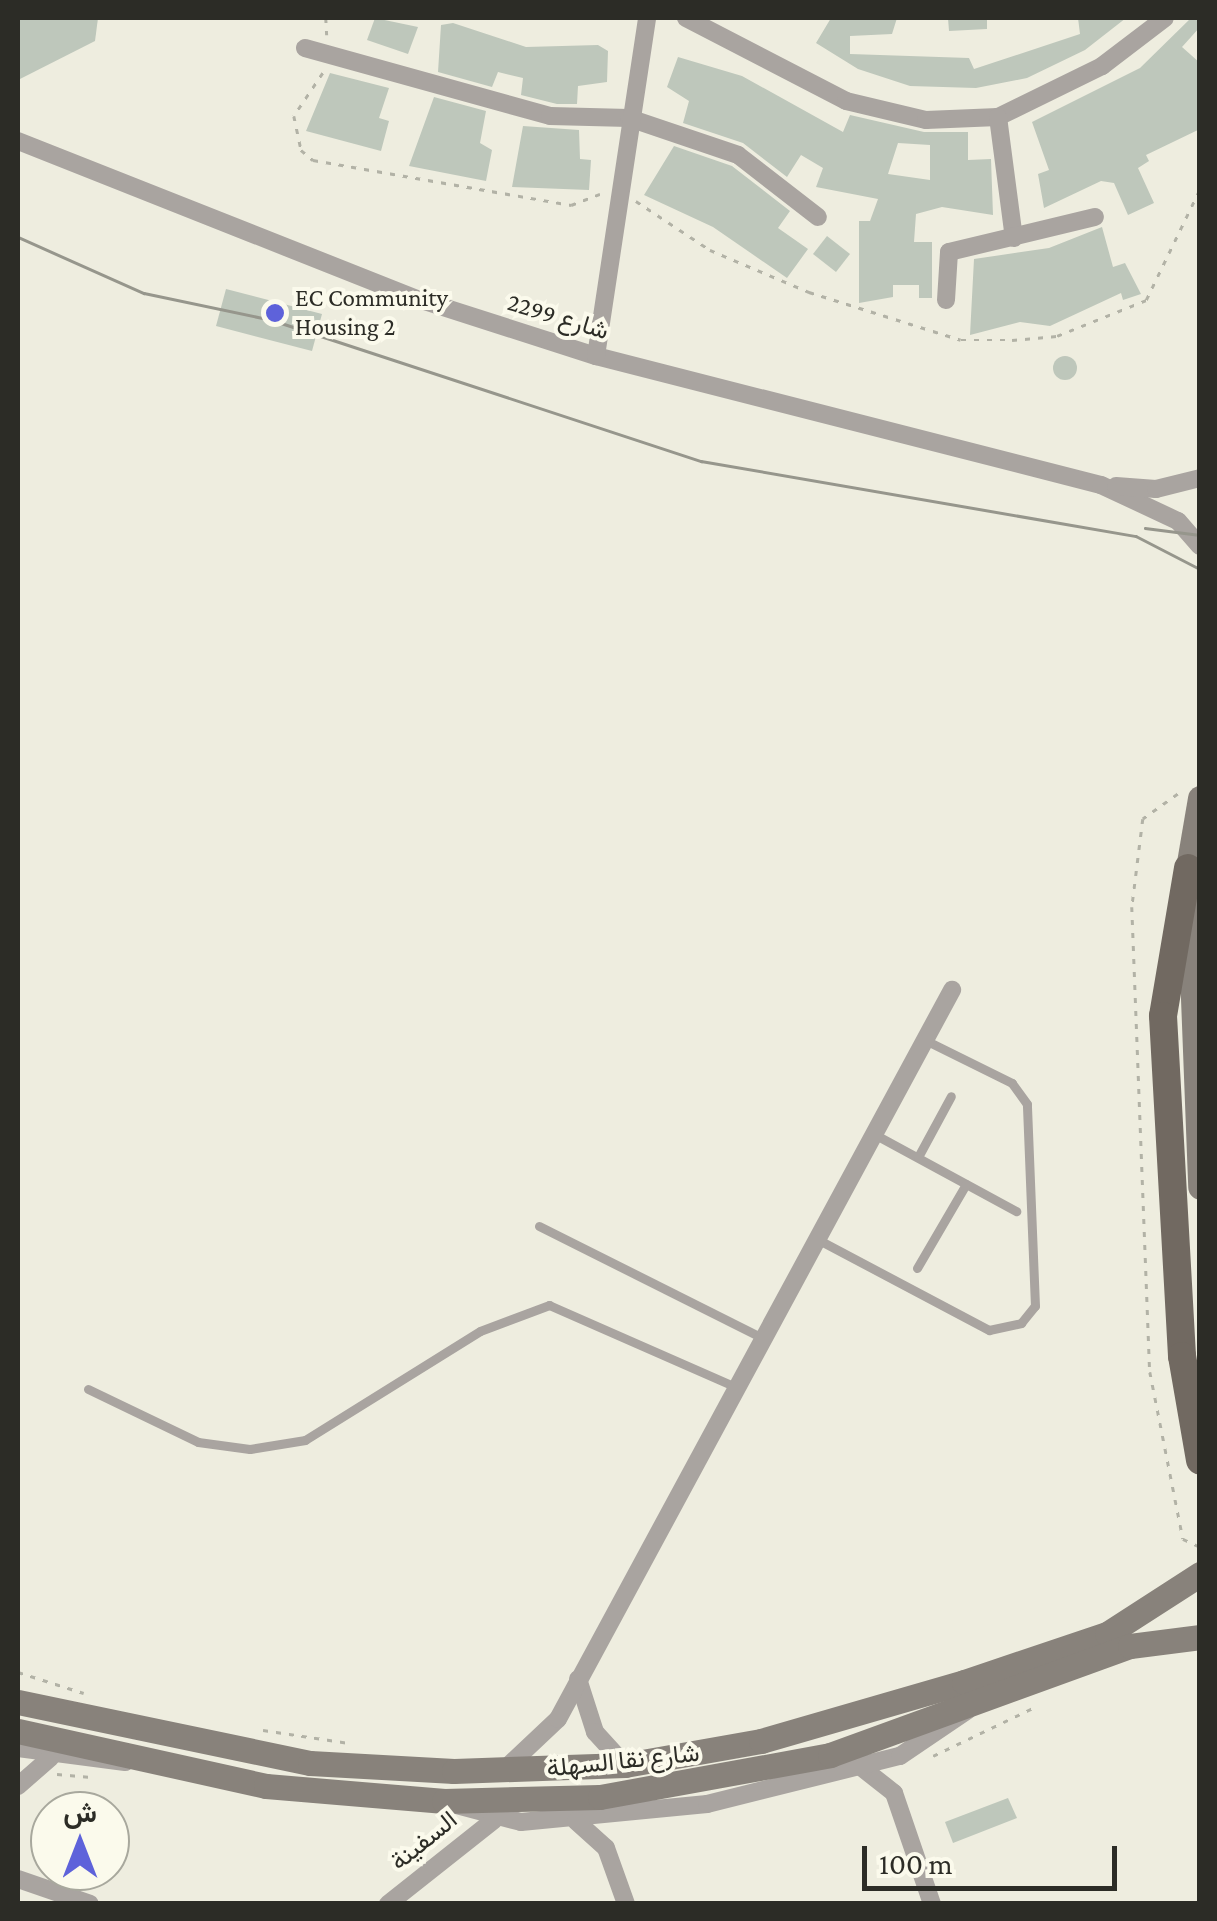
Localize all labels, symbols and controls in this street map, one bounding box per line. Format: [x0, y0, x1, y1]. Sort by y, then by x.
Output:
place label: EC Community Housing 2 [295, 284, 448, 343]
street label: شارع 2299 [504, 287, 612, 347]
marker: EC Community Housing 2 [264, 302, 286, 324]
street label: شارع نقا السهلة [545, 1738, 701, 1784]
north arrow [30, 1791, 130, 1891]
text: ش [63, 1797, 97, 1828]
street label: السفينة [385, 1805, 463, 1877]
scale bar [867, 1826, 1122, 1888]
text: 100 m [879, 1847, 953, 1880]

